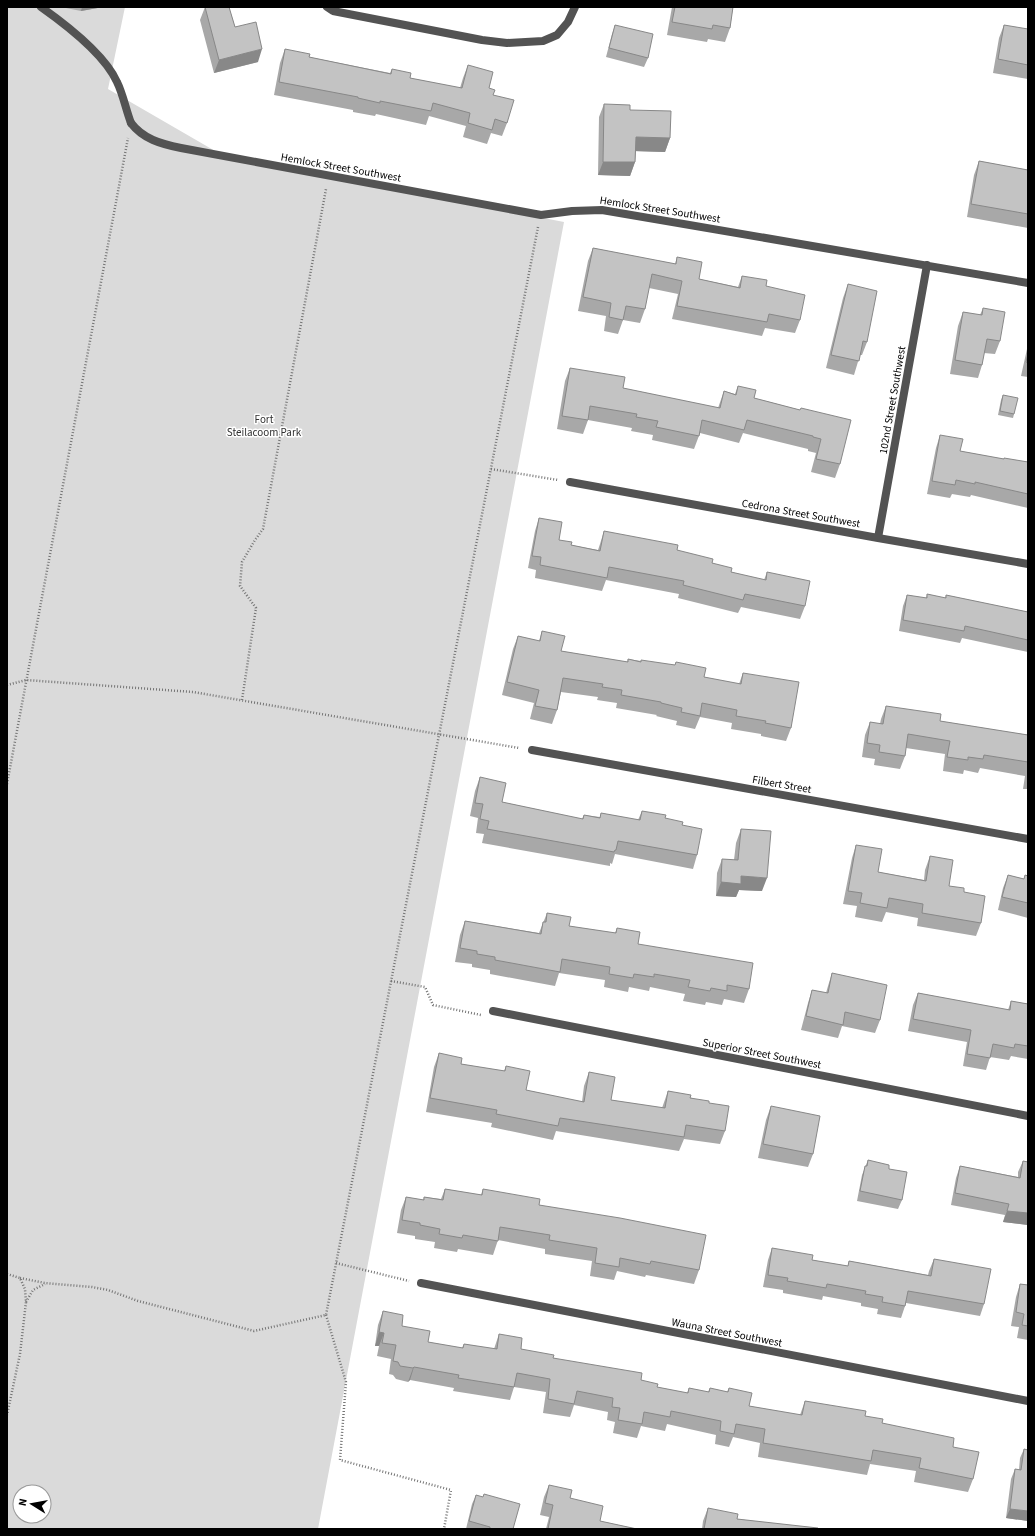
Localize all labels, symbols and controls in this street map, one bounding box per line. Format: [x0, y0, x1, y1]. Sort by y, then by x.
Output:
street label: Hemlock Street Southwest [280, 150, 403, 186]
street label: Hemlock Street Southwest [599, 193, 722, 226]
street label: 102nd Street Southwest [876, 345, 909, 455]
park label: Fort Steilacoom Park [227, 412, 302, 440]
street label: Cedrona Street Southwest [741, 496, 862, 531]
street label: Filbert Street [751, 772, 813, 797]
street label: Superior Street Southwest [701, 1035, 823, 1072]
street label: Wauna Street Southwest [670, 1314, 784, 1351]
north arrow [12, 1484, 52, 1524]
text: N [15, 1497, 31, 1507]

